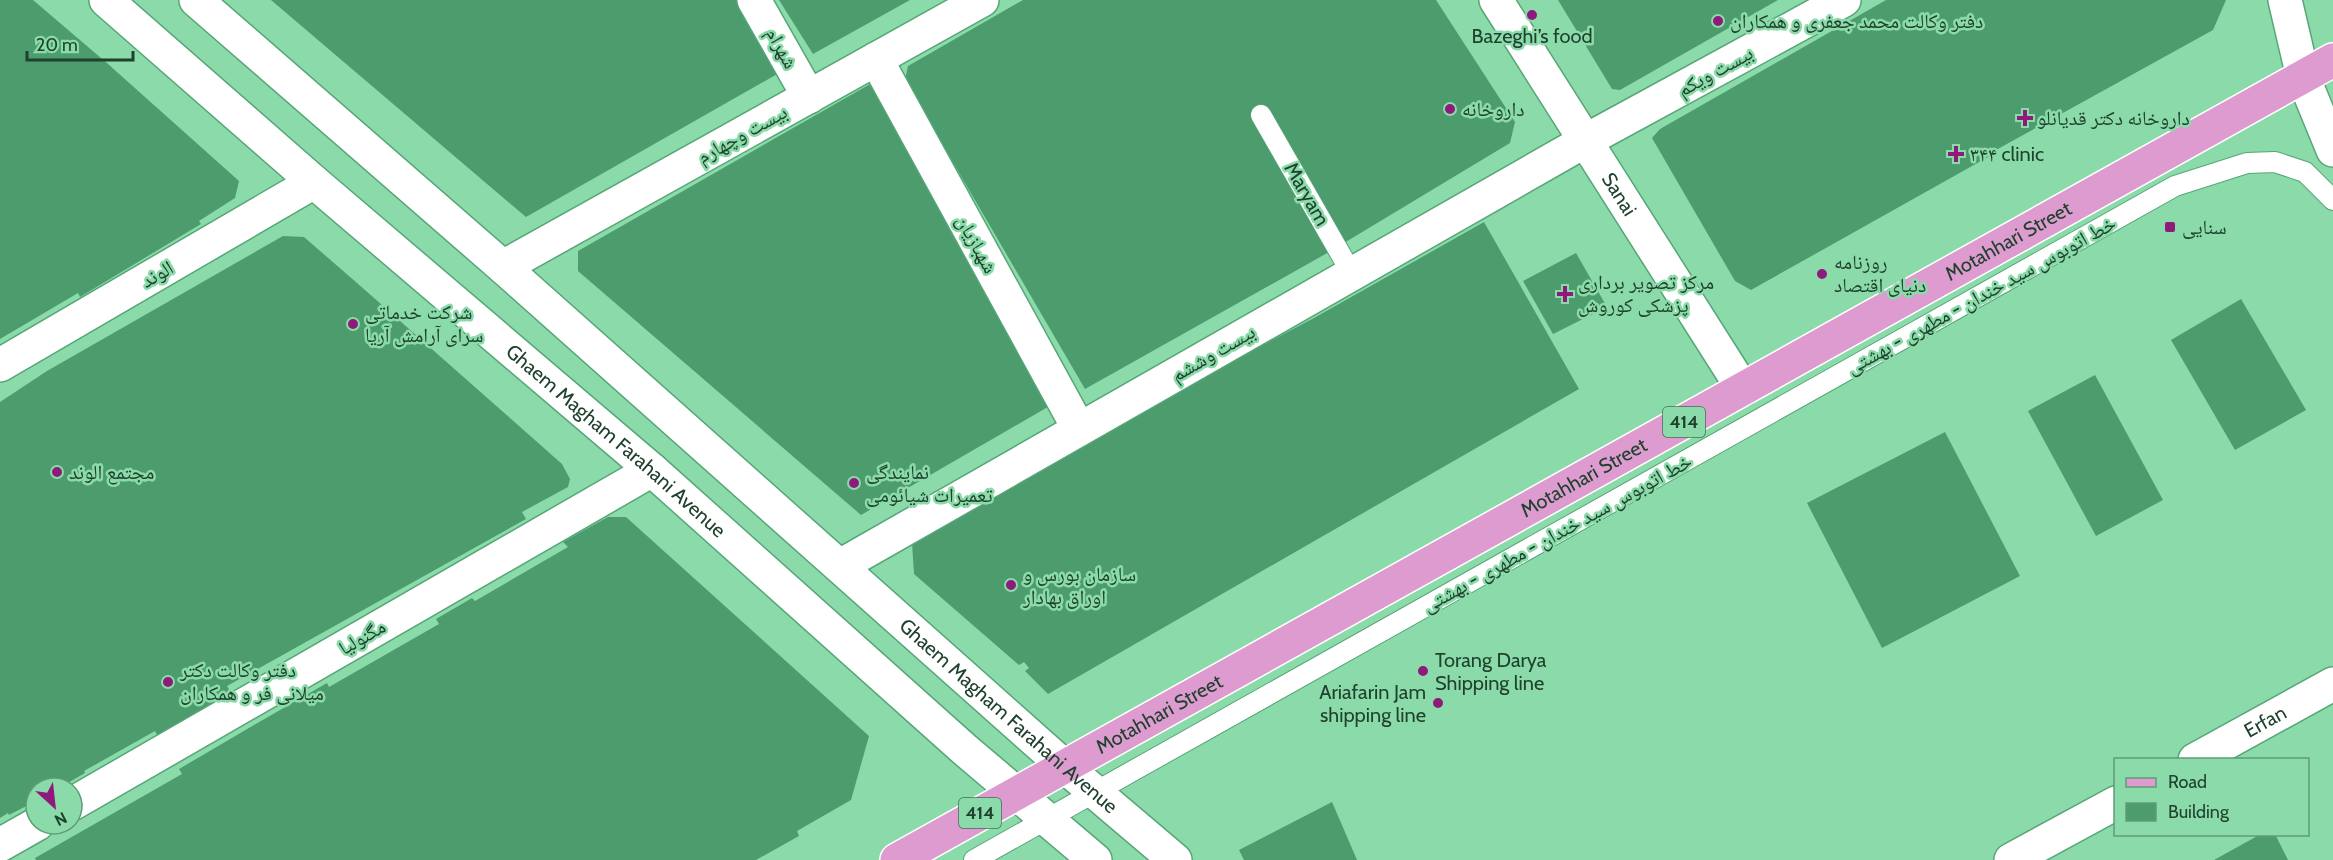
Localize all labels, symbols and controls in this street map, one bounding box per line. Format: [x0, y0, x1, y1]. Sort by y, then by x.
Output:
marker: Bazeghi’s food [1525, 8, 1539, 22]
place label: دفتر وکالت محمد جعفری و همکاران [1730, 9, 1983, 33]
marker: دفتر وکالت محمد جعفری و همکاران [1711, 14, 1725, 28]
street label: شهرام [759, 23, 803, 74]
scale bar [27, 24, 134, 62]
place label: Bazeghi’s food [1471, 24, 1593, 48]
text: 20 m [36, 34, 78, 56]
street label: بیست ویکم [1673, 40, 1758, 103]
place label: داروخانه [1462, 97, 1524, 121]
street label: بیست وچهارم [693, 99, 792, 170]
marker: داروخانه [1443, 102, 1457, 116]
place label: داروخانه دکتر قدیانلو [2037, 106, 2190, 130]
marker: داروخانه دکتر قدیانلو [2018, 111, 2032, 125]
place label: ۳۴۴ clinic [1970, 142, 2044, 166]
marker: ۳۴۴ clinic [1947, 145, 1965, 163]
street label: Maryam [1279, 158, 1335, 230]
street label: Sanai [1597, 168, 1642, 220]
street label: Motahhari Street [1941, 196, 2076, 286]
street label: شهبازیان [951, 211, 1003, 277]
street label: خط اتوبوس سید خندان - مطهری - بهشتی [1842, 211, 2120, 379]
place label: سنایی [2182, 215, 2227, 239]
marker: سنایی [2163, 220, 2177, 234]
place label: روزنامه دنیای اقتصاد [1834, 250, 1926, 297]
street label: الوند [137, 255, 177, 293]
marker: روزنامه دنیای اقتصاد [1815, 267, 1829, 281]
place label: مرکز تصویر برداری پزشکی کوروش [1578, 270, 1714, 317]
marker: مرکز تصویر برداری پزشکی کوروش [1556, 285, 1574, 303]
place label: شرکت خدماتی سرای آرامش آریا [365, 300, 483, 347]
marker: شرکت خدماتی سرای آرامش آریا [346, 317, 360, 331]
street label: بیست وششم [1167, 319, 1260, 388]
street label: Ghaem Magham Farahani Avenue [501, 339, 731, 542]
road number: 414 [1663, 407, 1705, 437]
street label: Motahhari Street [1516, 433, 1651, 522]
street label: خط اتوبوس سید خندان - مطهری - بهشتی [1418, 449, 1696, 617]
place label: مجتمع الوند [69, 460, 154, 485]
place label: نمایندگی تعمیرات شیائومی [866, 460, 993, 507]
marker: مجتمع الوند [50, 465, 64, 479]
marker: نمایندگی تعمیرات شیائومی [847, 476, 861, 490]
place label: سازمان بورس و اوراق بهادار [1022, 562, 1136, 609]
marker: سازمان بورس و اوراق بهادار [1004, 578, 1018, 592]
street label: Ghaem Magham Farahani Avenue [895, 613, 1123, 818]
street label: مگنولیا [334, 614, 390, 660]
place label: Torang Darya Shipping line [1435, 648, 1547, 695]
place label: دفتر وکالت دکتر میلانی فر و همکاران [179, 658, 324, 705]
marker: Torang Darya Shipping line [1416, 664, 1430, 678]
street label: Motahhari Street [1092, 669, 1227, 759]
marker: دفتر وکالت دکتر میلانی فر و همکاران [161, 675, 175, 689]
place label: Ariafarin Jam shipping line [1319, 680, 1426, 727]
marker: Ariafarin Jam shipping line [1431, 696, 1445, 710]
street label: Erfan [2240, 700, 2290, 743]
legend [2114, 758, 2309, 836]
text: Road [2168, 771, 2207, 793]
north arrow [24, 776, 84, 836]
road number: 414 [959, 798, 1001, 828]
text: Building [2168, 801, 2230, 823]
text: N [51, 808, 70, 830]

